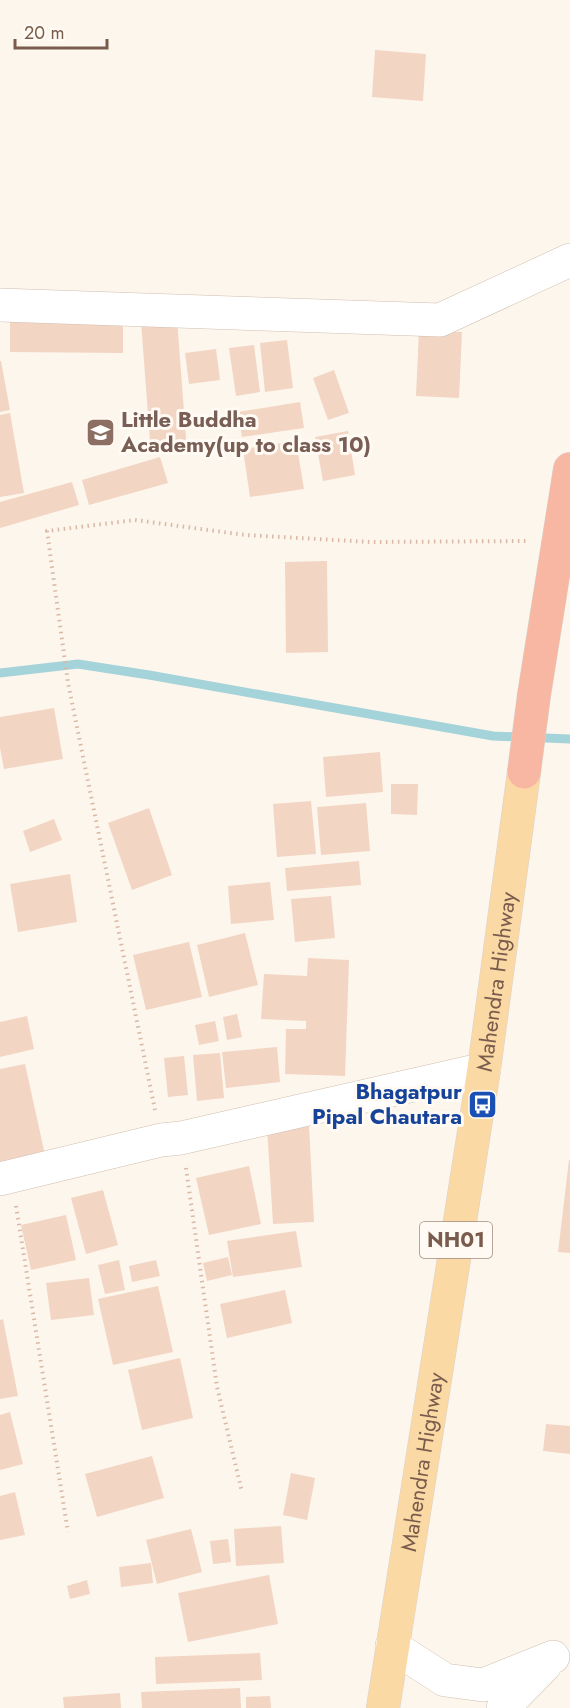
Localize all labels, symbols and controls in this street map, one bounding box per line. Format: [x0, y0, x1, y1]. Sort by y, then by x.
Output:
scale bar [15, 12, 106, 50]
text: 20 m [24, 20, 64, 46]
place label: Little Buddha Academy(up to class 10) [120, 403, 371, 460]
school or university icon: Little Buddha Academy(up to class 10) [84, 416, 116, 448]
street label: Mahendra Highway [468, 890, 524, 1073]
place label: Bhagatpur Pipal Chautara [312, 1075, 462, 1132]
bus stop icon: Bhagatpur Pipal Chautara [467, 1088, 499, 1120]
road number: NH01 [420, 1222, 492, 1258]
street label: Mahendra Highway [392, 1370, 452, 1554]

